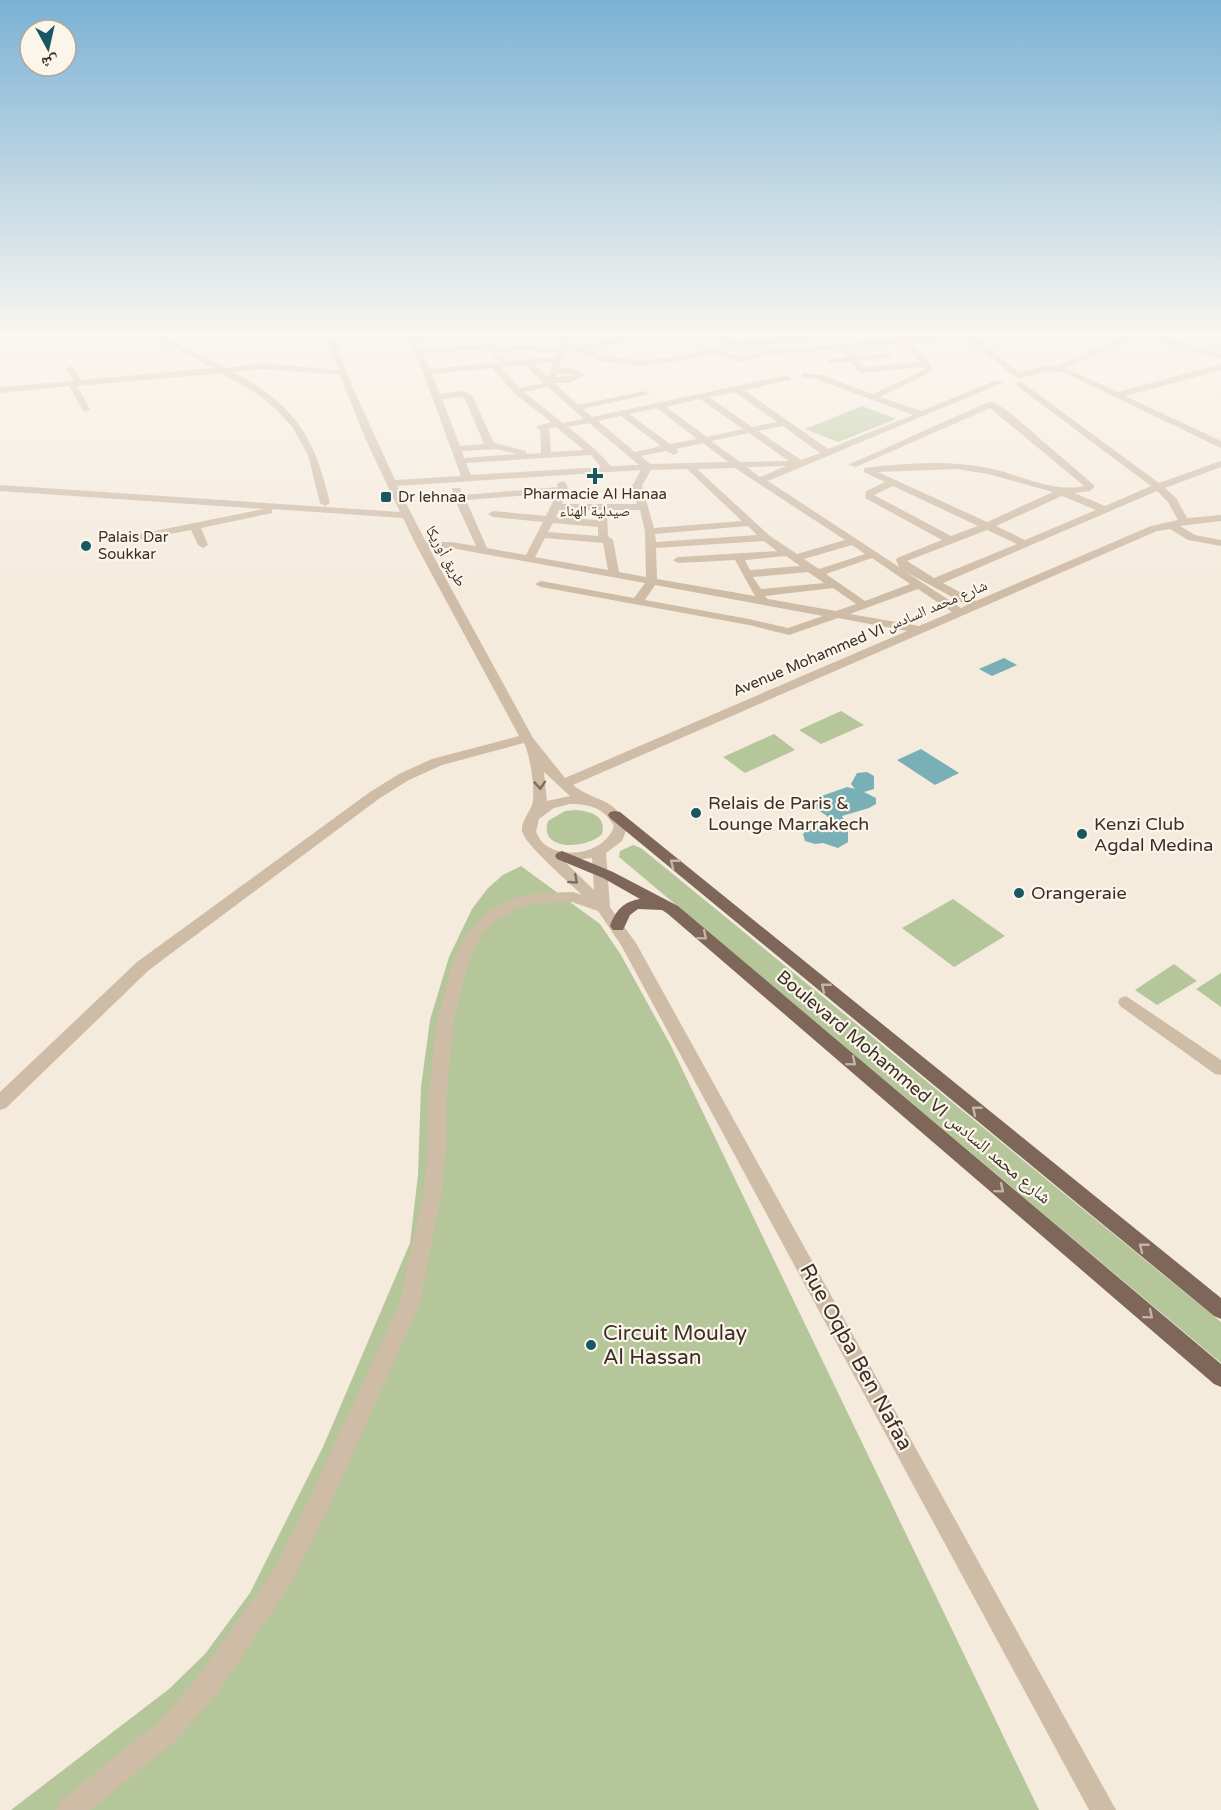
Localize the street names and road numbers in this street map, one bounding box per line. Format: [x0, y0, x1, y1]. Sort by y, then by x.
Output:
street label: طريق أوريكا [421, 522, 470, 590]
street label: Avenue Mohammed VI شارع محمد السادس [730, 576, 991, 701]
street label: Boulevard Mohammed VI شارع محمد السادس [772, 965, 1056, 1209]
street label: Rue Oqba Ben Nafaa [794, 1259, 918, 1455]

